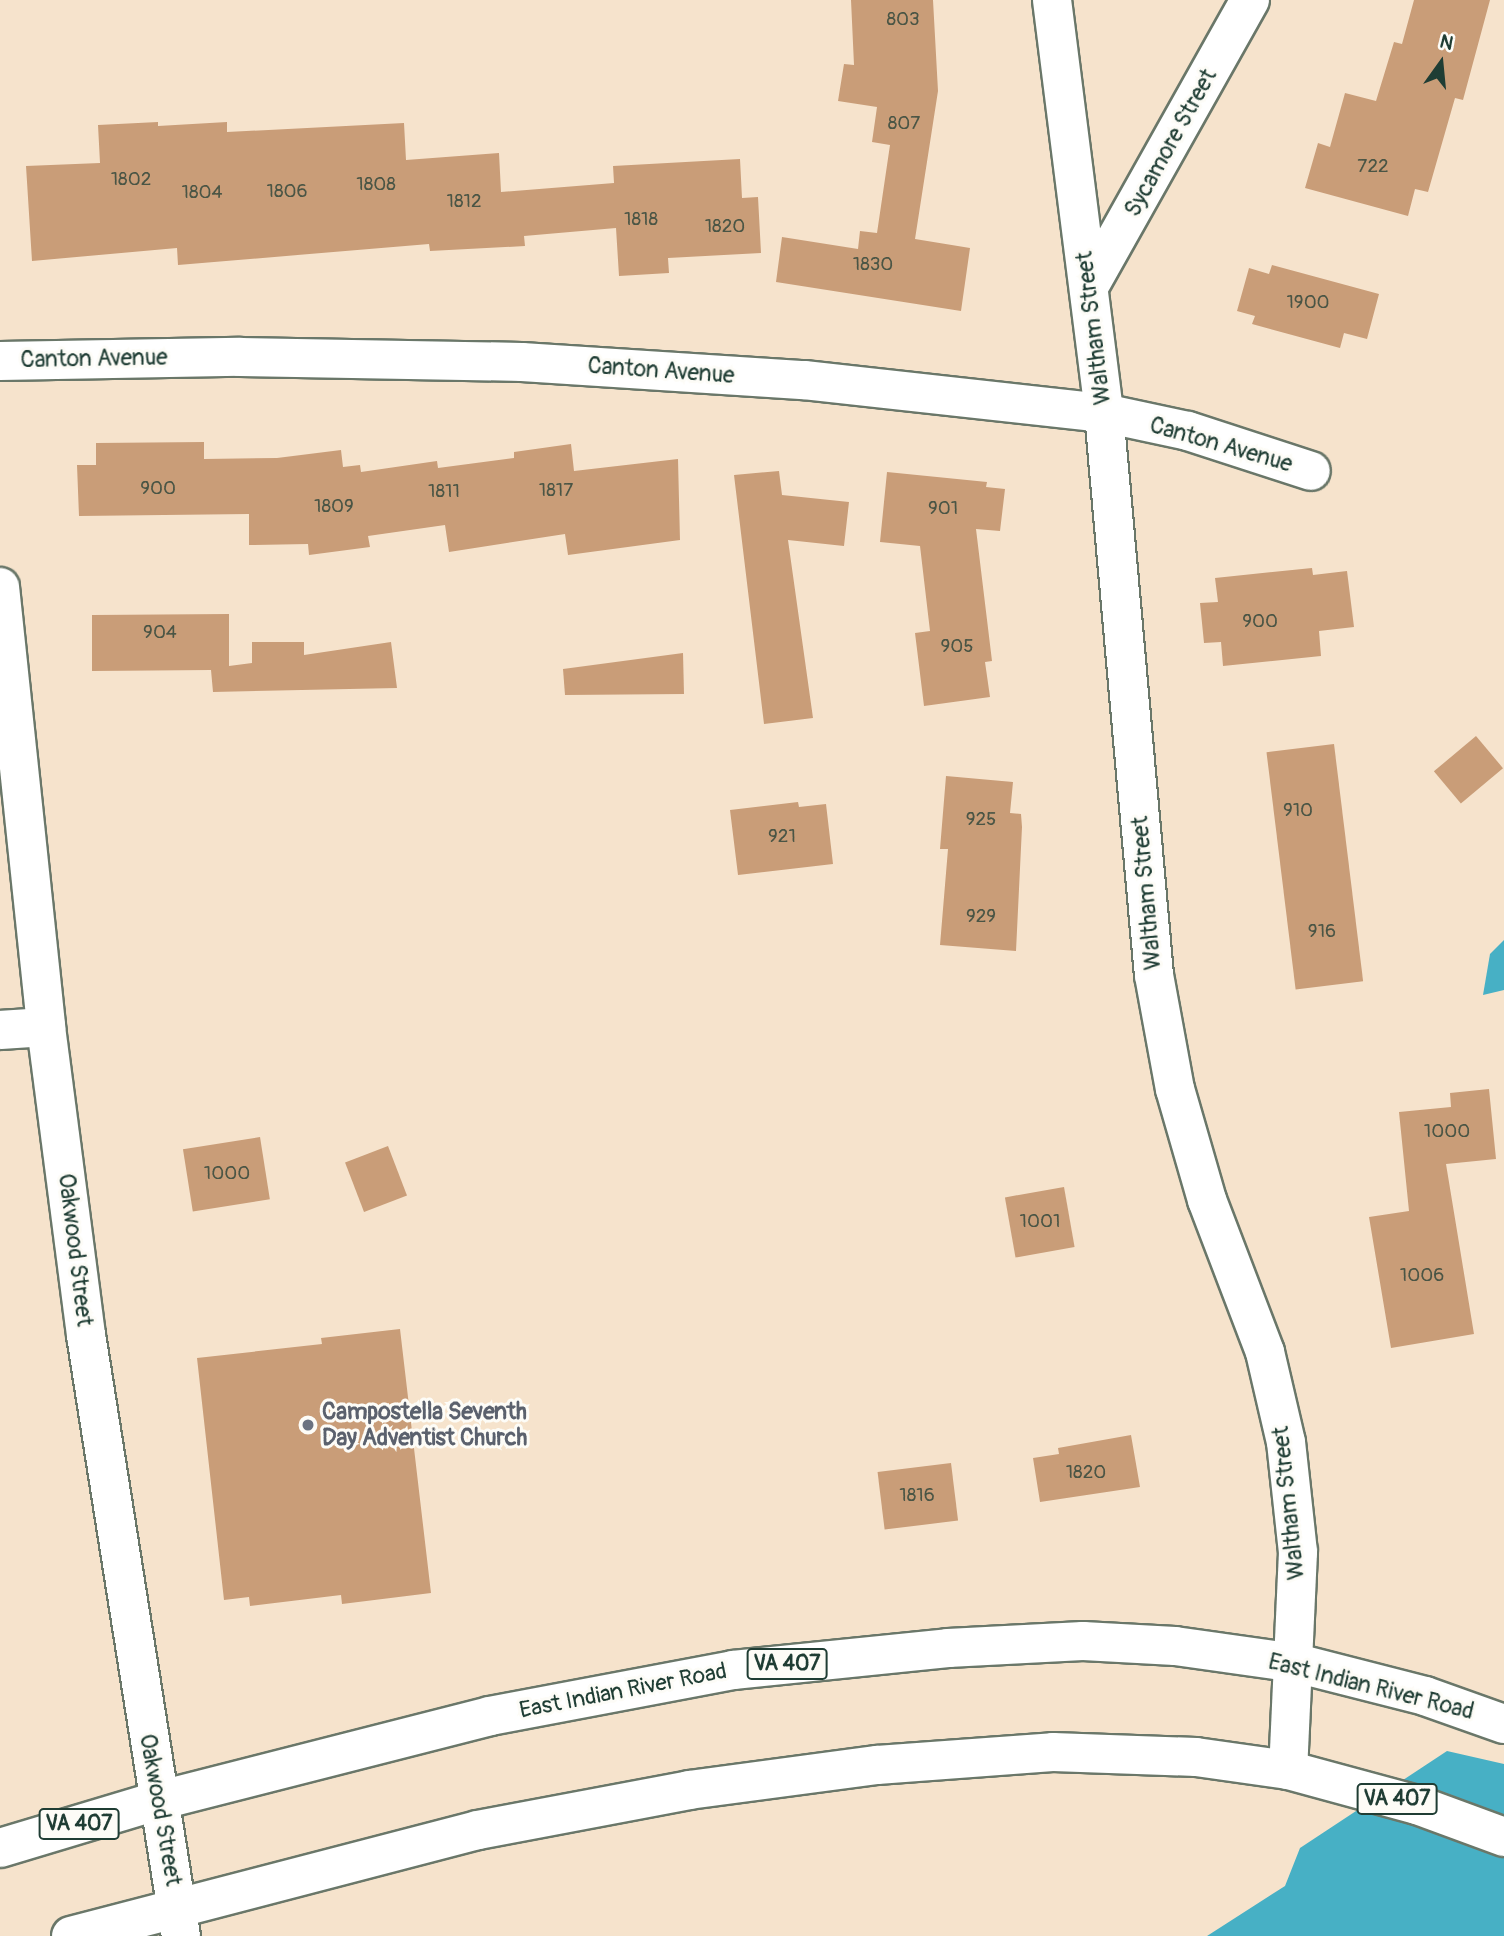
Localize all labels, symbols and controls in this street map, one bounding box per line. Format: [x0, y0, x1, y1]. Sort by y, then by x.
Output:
house number: 803 [886, 9, 920, 31]
north arrow [1406, 28, 1476, 98]
text: N [1437, 29, 1456, 56]
street label: Sycamore Street [1119, 64, 1223, 222]
house number: 807 [888, 113, 920, 135]
house number: 722 [1357, 156, 1389, 178]
house number: 1802 [111, 169, 151, 191]
house number: 1808 [356, 174, 396, 196]
house number: 1806 [266, 181, 308, 203]
house number: 1804 [181, 182, 223, 204]
house number: 1812 [446, 191, 482, 213]
house number: 1818 [624, 209, 658, 231]
house number: 1820 [705, 216, 745, 238]
street label: Waltham Street [1071, 250, 1117, 406]
house number: 1830 [853, 254, 893, 276]
house number: 1900 [1286, 292, 1330, 314]
street label: Canton Avenue [20, 344, 168, 374]
street label: Canton Avenue [587, 352, 735, 390]
street label: Canton Avenue [1147, 411, 1295, 479]
house number: 900 [140, 478, 176, 500]
house number: 1817 [539, 480, 573, 502]
house number: 1811 [428, 481, 460, 503]
house number: 1809 [314, 496, 354, 518]
house number: 901 [928, 498, 958, 520]
house number: 900 [1242, 611, 1278, 633]
house number: 904 [143, 622, 177, 644]
house number: 905 [940, 636, 974, 658]
house number: 910 [1283, 800, 1313, 822]
house number: 925 [966, 809, 996, 831]
street label: Waltham Street [1127, 815, 1167, 971]
house number: 921 [768, 826, 796, 848]
house number: 929 [966, 906, 996, 928]
house number: 916 [1308, 921, 1336, 943]
house number: 1000 [1424, 1121, 1470, 1143]
house number: 1000 [204, 1163, 250, 1185]
street label: Oakwood Street [52, 1172, 98, 1328]
house number: 1001 [1020, 1211, 1060, 1233]
house number: 1006 [1400, 1265, 1444, 1287]
place label: Campostella Seventh Day Adventist Church [322, 1398, 527, 1452]
marker: Campostella Seventh Day Adventist Church [300, 1417, 316, 1433]
street label: Waltham Street [1267, 1425, 1311, 1581]
house number: 1820 [1066, 1462, 1106, 1484]
house number: 1816 [899, 1485, 935, 1507]
road number: VA 407 [745, 1646, 829, 1682]
street label: East Indian River Road [1265, 1648, 1477, 1726]
street label: East Indian River Road [517, 1657, 729, 1725]
street label: Oakwood Street [133, 1732, 187, 1888]
road number: VA 407 [1355, 1782, 1439, 1816]
road number: VA 407 [37, 1806, 121, 1842]

